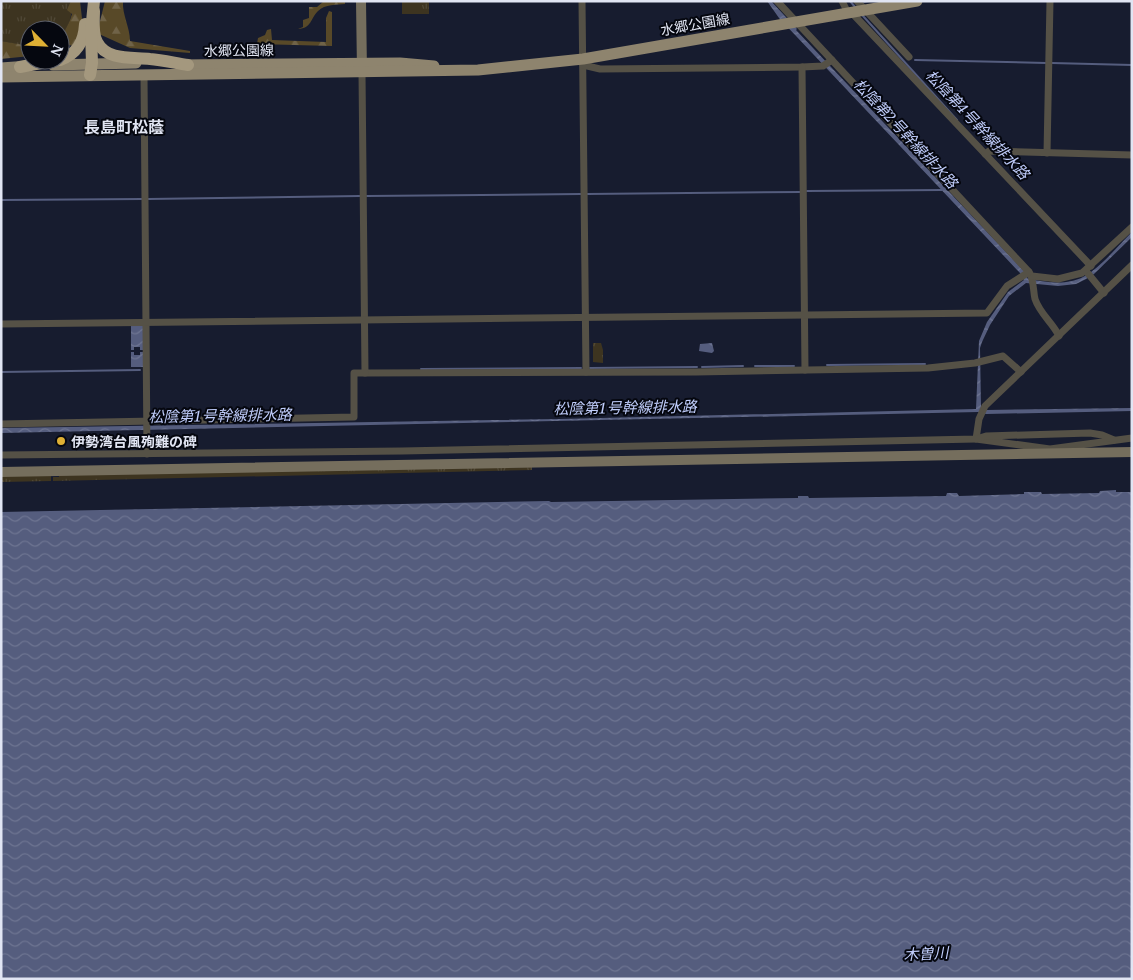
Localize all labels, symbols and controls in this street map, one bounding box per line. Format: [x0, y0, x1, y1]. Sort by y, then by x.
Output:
street label: 水郷公園線 [659, 9, 731, 39]
north arrow [20, 20, 70, 70]
street label: 水郷公園線 [204, 40, 274, 60]
text: N [46, 42, 68, 59]
water label: 松陰第4号幹線排水路 [922, 65, 1036, 185]
water label: 松陰第2号幹線排水路 [850, 74, 964, 194]
district label: 長島町松蔭 [84, 116, 164, 138]
water label: 松陰第1号幹線排水路 [553, 396, 699, 418]
water label: 松陰第1号幹線排水路 [148, 404, 294, 426]
place label: 伊勢湾台風殉難の碑 [71, 432, 197, 451]
marker: 伊勢湾台風殉難の碑 [55, 435, 67, 447]
water label: 木曽川 [903, 942, 951, 964]

